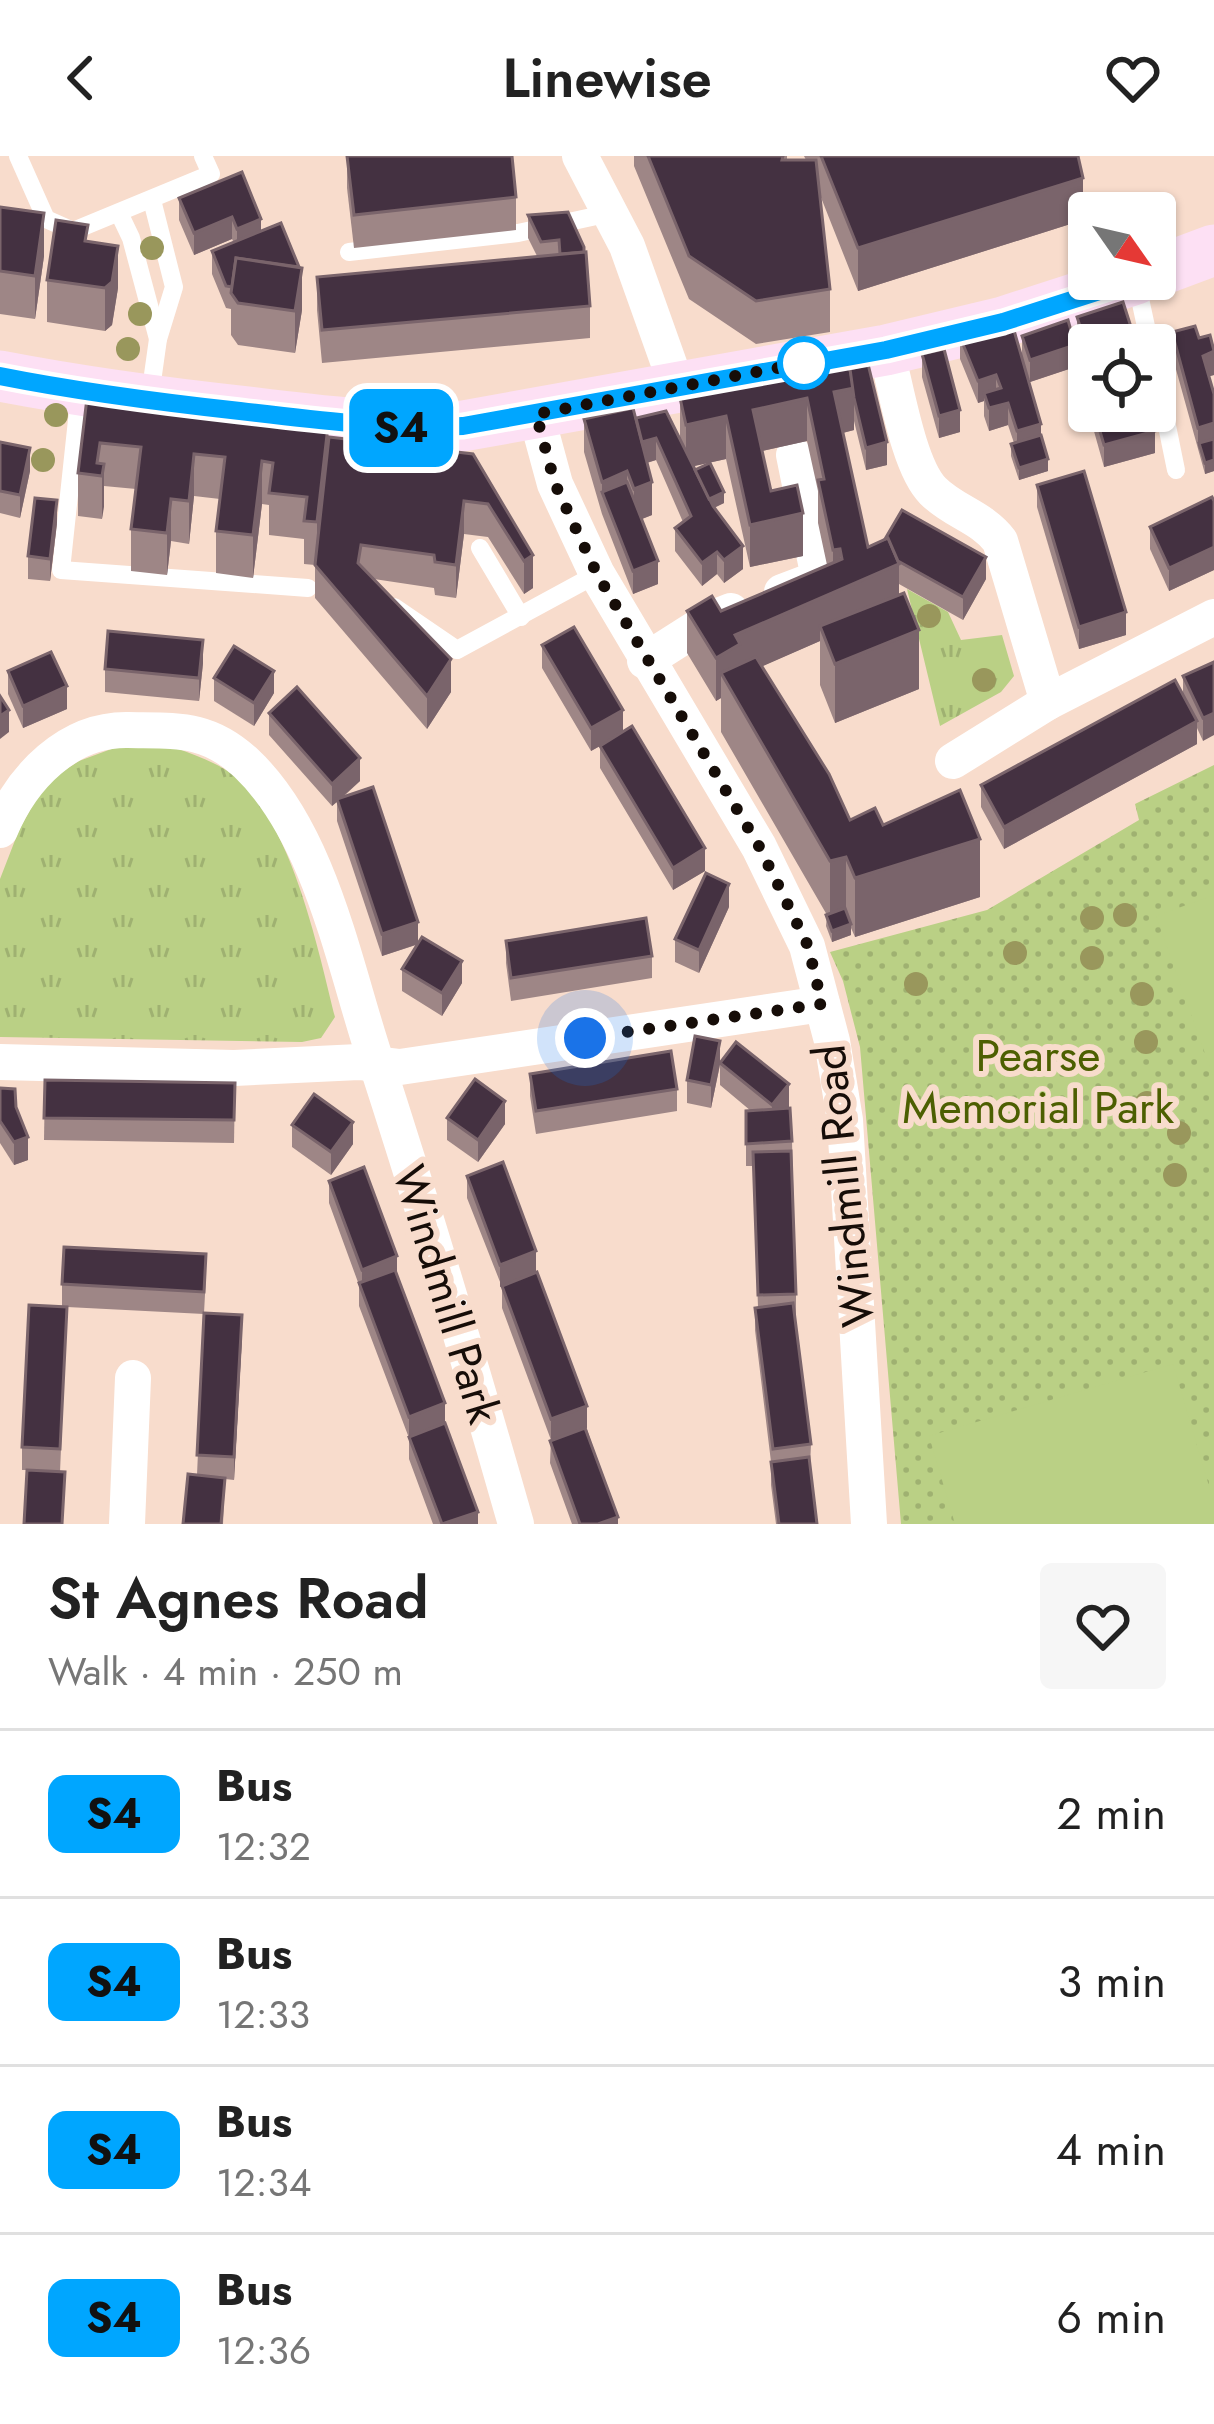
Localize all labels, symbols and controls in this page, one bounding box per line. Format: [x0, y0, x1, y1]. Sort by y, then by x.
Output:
text: Linewise [502, 39, 712, 117]
icon: back [48, 45, 114, 111]
icon: heart [1100, 45, 1166, 111]
north arrow [1068, 192, 1176, 300]
map controls [1068, 192, 1176, 432]
button: locate [1068, 324, 1176, 432]
unlabelled marker [779, 338, 829, 388]
line badge: S4 [347, 389, 455, 467]
text: S4 [373, 397, 429, 458]
your location [555, 1008, 615, 1068]
park label: Pearse Memorial Park [902, 1023, 1174, 1140]
street label: Windmill Road [796, 1042, 891, 1330]
street label: Windmill Park [376, 1157, 517, 1431]
text: St Agnes Road [48, 1557, 429, 1639]
button: heart [1040, 1563, 1166, 1689]
text: Walk · 4 min · 250 m [48, 1643, 403, 1700]
text: Bus [216, 1753, 292, 1818]
text: 2 min [1056, 1781, 1166, 1846]
text: S4 [86, 1783, 142, 1844]
text: 12:32 [216, 1818, 311, 1875]
text: Bus [216, 1921, 292, 1986]
text: 3 min [1058, 1949, 1166, 2014]
text: S4 [86, 1951, 142, 2012]
text: 12:33 [216, 1986, 310, 2043]
text: Bus [216, 2089, 292, 2154]
text: 4 min [1056, 2117, 1166, 2182]
text: S4 [86, 2119, 142, 2180]
text: 12:34 [216, 2154, 311, 2211]
text: Bus [216, 2257, 292, 2322]
text: 6 min [1056, 2285, 1166, 2350]
text: S4 [86, 2287, 142, 2348]
text: 12:36 [216, 2322, 311, 2379]

